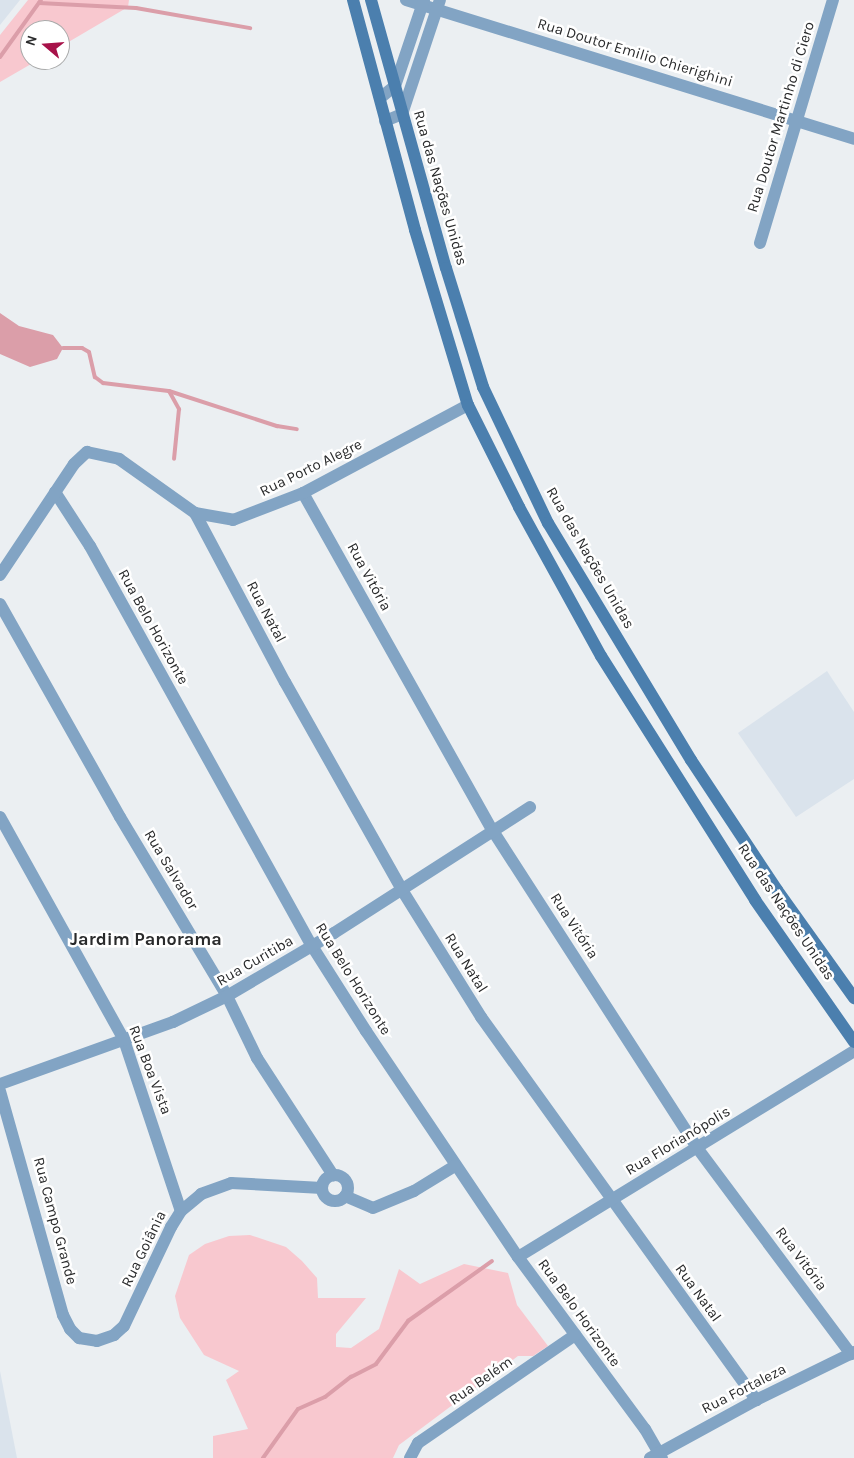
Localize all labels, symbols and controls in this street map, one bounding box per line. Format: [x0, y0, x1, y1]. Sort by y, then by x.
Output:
street label: Rua Doutor Emilio Chierighini [535, 15, 735, 91]
north arrow [20, 20, 70, 70]
street label: Rua Doutor Martinho di Ciero [743, 20, 819, 214]
text: N [22, 33, 41, 48]
street label: Rua das Nações Unidas [409, 108, 471, 268]
street label: Rua Porto Alegre [257, 435, 365, 501]
street label: Rua das Nações Unidas [542, 484, 638, 632]
street label: Rua Vitória [343, 540, 395, 614]
street label: Rua Belo Horizonte [114, 566, 192, 688]
street label: Rua Natal [242, 578, 290, 646]
street label: Rua Salvador [140, 827, 202, 913]
street label: Rua das Nações Unidas [734, 840, 838, 984]
street label: Rua Vitória [546, 890, 602, 962]
street label: Rua Belo Horizonte [311, 920, 395, 1038]
district label: Jardim Panorama [70, 928, 222, 950]
street label: Rua Natal [441, 930, 491, 996]
street label: Rua Curitiba [213, 932, 297, 990]
street label: Rua Boa Vista [125, 1023, 175, 1117]
street label: Rua Florianópolis [622, 1103, 734, 1179]
street label: Rua Campo Grande [29, 1155, 81, 1287]
street label: Rua Goiânia [118, 1208, 170, 1290]
street label: Rua Vitória [771, 1224, 831, 1294]
street label: Rua Belo Horizonte [534, 1256, 624, 1370]
street label: Rua Natal [671, 1261, 725, 1325]
street label: Rua Belém [446, 1353, 516, 1409]
street label: Rua Fortaleza [699, 1360, 789, 1418]

